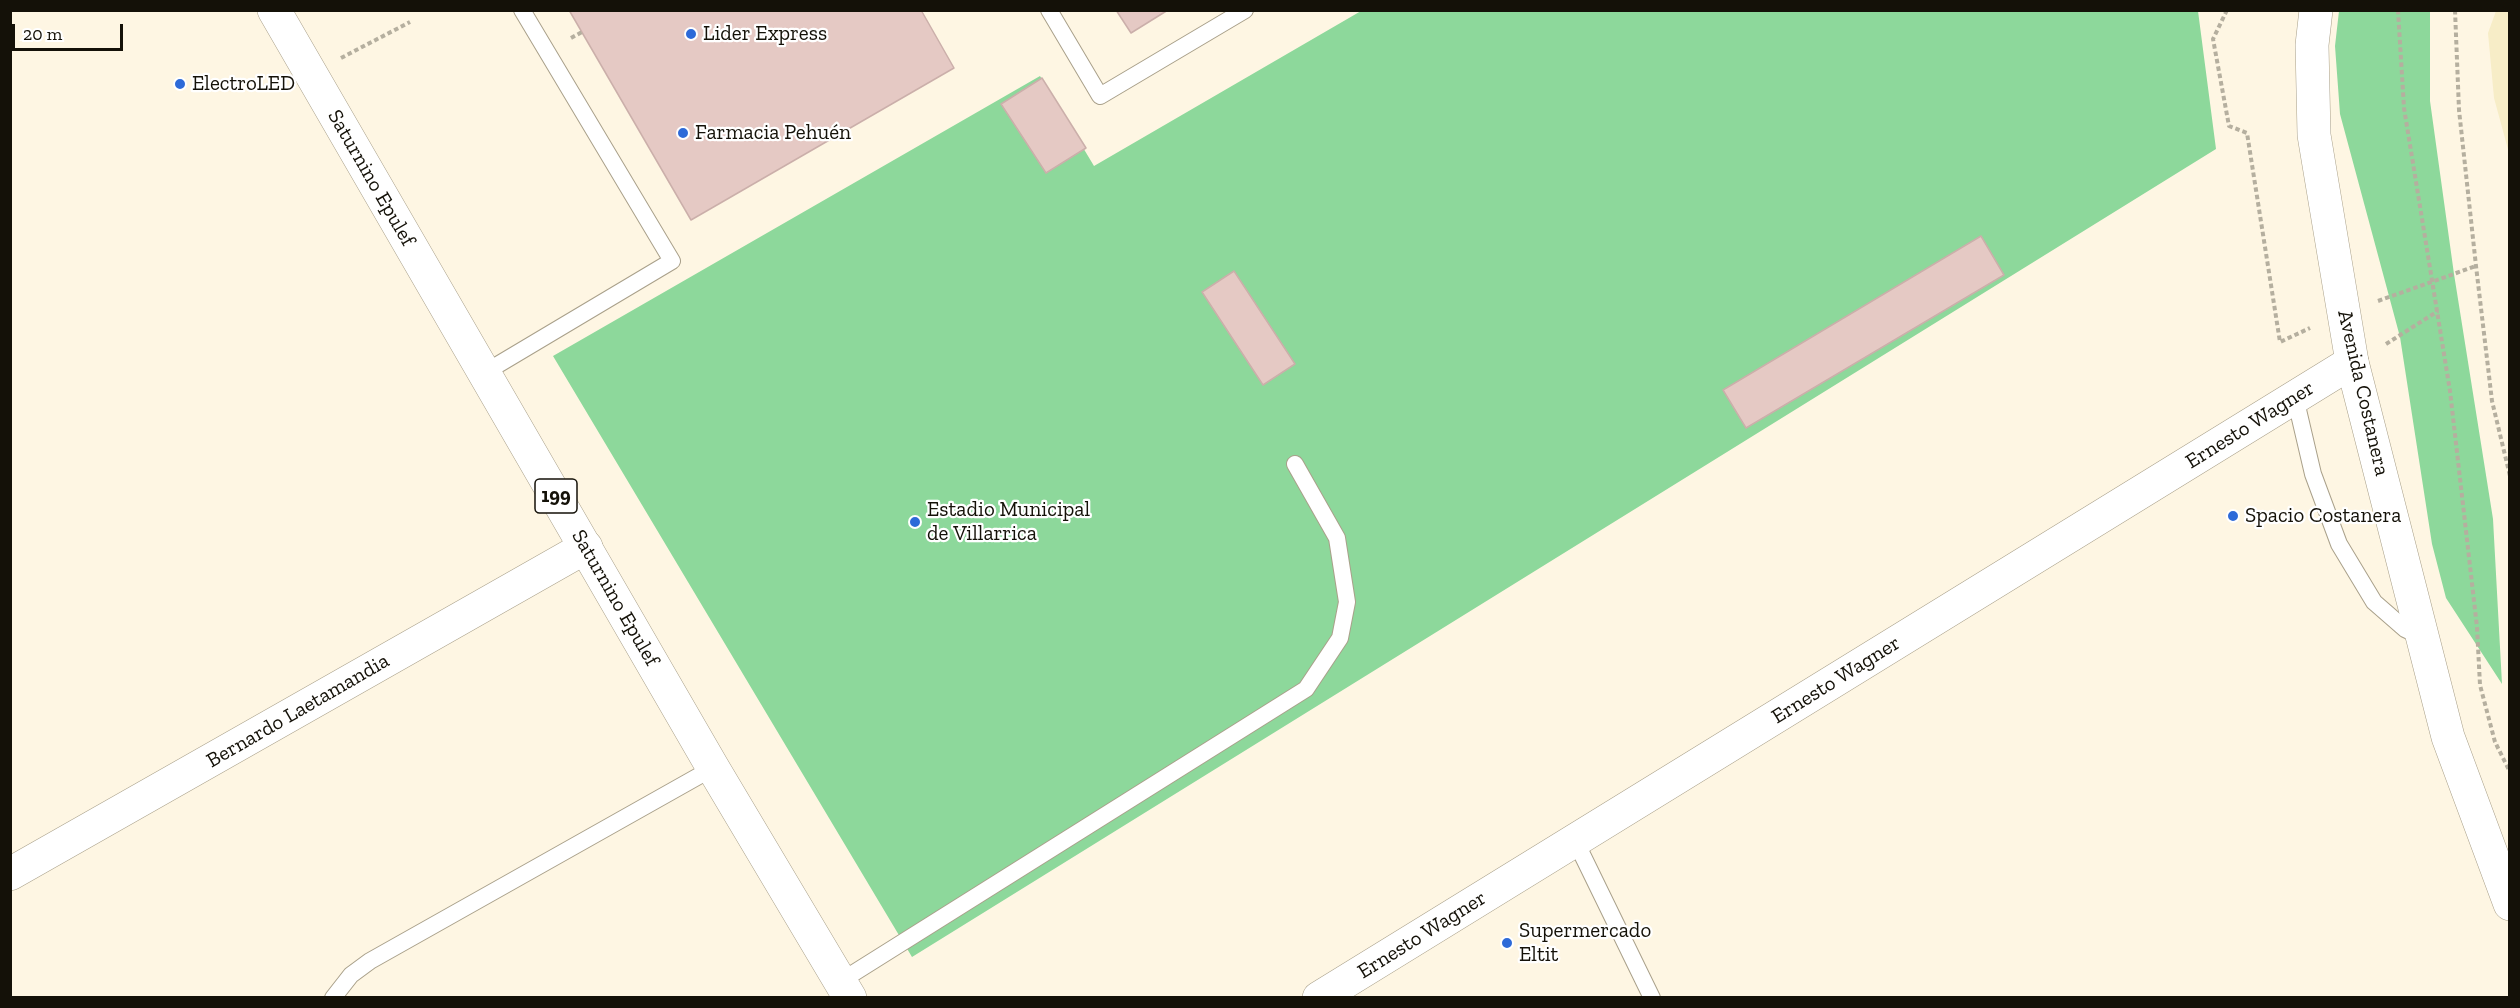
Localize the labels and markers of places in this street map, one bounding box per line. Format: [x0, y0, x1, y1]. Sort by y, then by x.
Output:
place label: Lider Express [703, 21, 827, 47]
marker: Lider Express [684, 27, 698, 41]
place label: ElectroLED [192, 71, 295, 97]
marker: ElectroLED [173, 77, 187, 91]
place label: Farmacia Pehuén [695, 120, 851, 146]
marker: Farmacia Pehuén [676, 126, 690, 140]
place label: Estadio Municipal de Villarrica [927, 497, 1090, 547]
place label: Spacio Costanera [2245, 503, 2401, 529]
marker: Spacio Costanera [2226, 509, 2240, 523]
marker: Estadio Municipal de Villarrica [908, 515, 922, 529]
place label: Supermercado Eltit [1519, 918, 1651, 968]
marker: Supermercado Eltit [1500, 936, 1514, 950]

